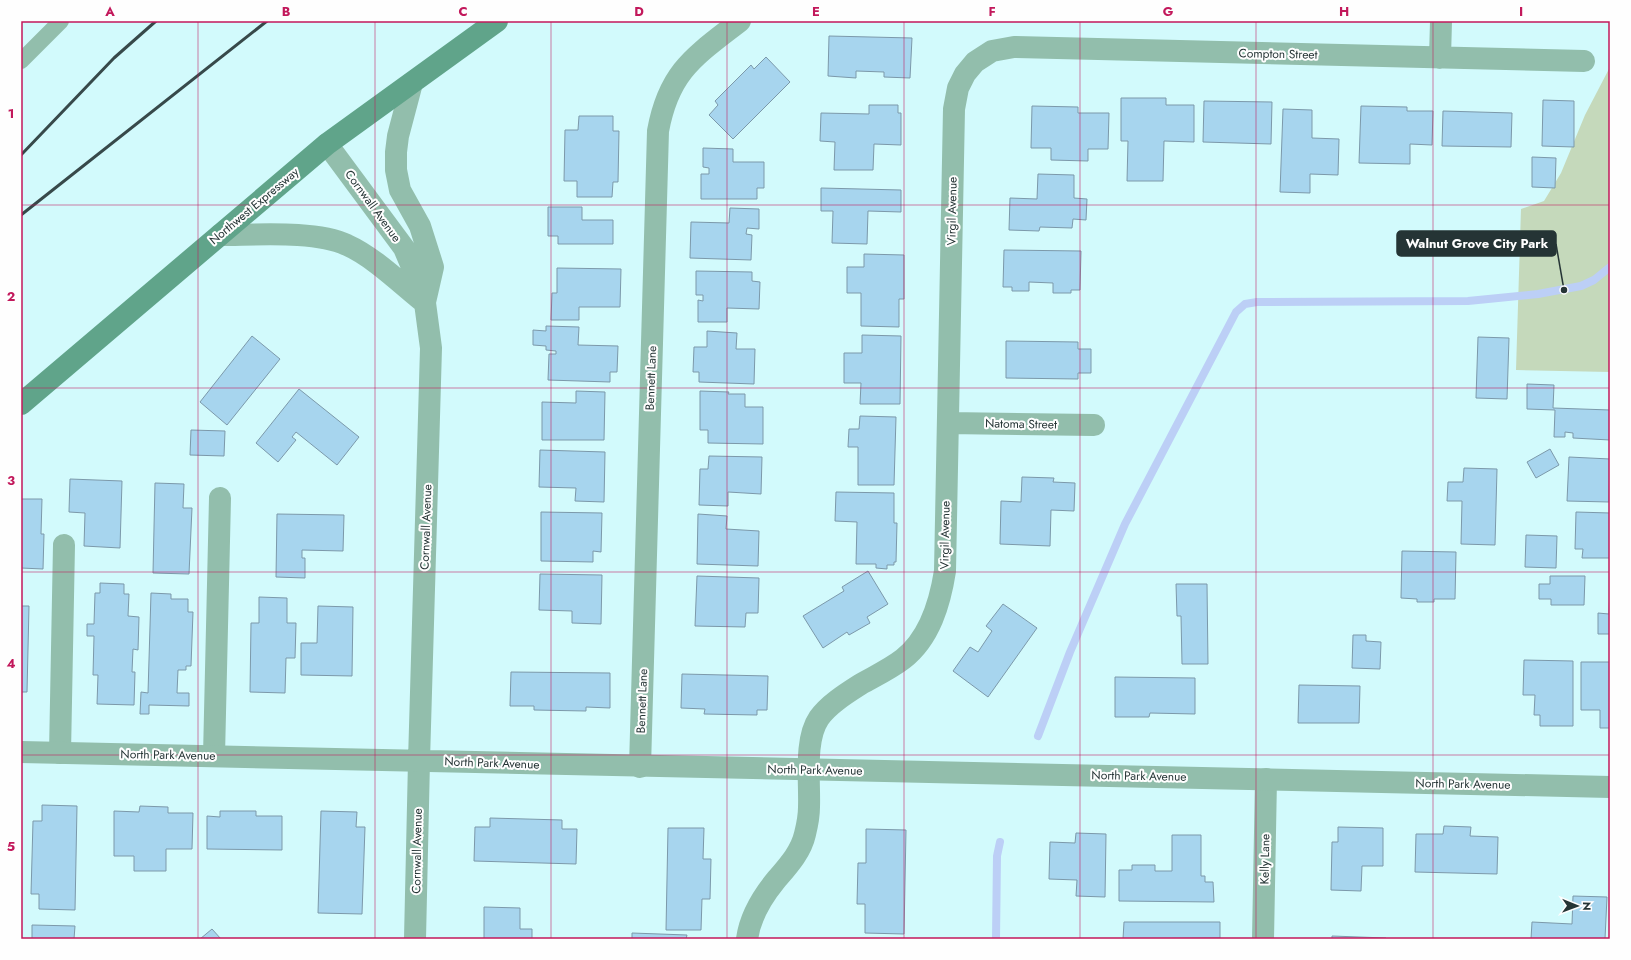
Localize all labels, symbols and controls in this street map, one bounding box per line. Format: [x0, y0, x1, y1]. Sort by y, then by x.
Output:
text: A [104, 2, 115, 21]
text: B [282, 2, 291, 21]
text: C [458, 2, 468, 21]
text: D [634, 2, 644, 21]
text: E [812, 2, 820, 21]
text: F [988, 2, 996, 21]
text: G [1163, 2, 1174, 21]
text: H [1339, 2, 1349, 21]
text: I [1519, 2, 1523, 21]
street label: Compton Street [1238, 44, 1318, 64]
text: 1 [8, 104, 14, 123]
street label: Northwest Expressway [205, 163, 303, 249]
street label: Cornwall Avenue [341, 166, 405, 246]
street label: Virgil Avenue [942, 177, 962, 245]
callout: Walnut Grove City Park [1397, 231, 1556, 256]
text: Walnut Grove City Park [1406, 234, 1549, 253]
text: 2 [7, 287, 15, 306]
street label: Bennett Lane [641, 345, 661, 411]
street label: Natoma Street [985, 414, 1057, 434]
text: 3 [7, 471, 15, 490]
street label: Cornwall Avenue [416, 484, 436, 570]
street label: Virgil Avenue [935, 501, 955, 569]
text: 4 [6, 654, 16, 673]
street label: Bennett Lane [632, 668, 652, 734]
street label: North Park Avenue [120, 745, 216, 765]
street label: North Park Avenue [444, 752, 540, 774]
street label: North Park Avenue [767, 760, 863, 780]
street label: North Park Avenue [1091, 766, 1187, 786]
street label: North Park Avenue [1415, 774, 1511, 794]
street label: Cornwall Avenue [407, 808, 427, 894]
street label: Kelly Lane [1256, 834, 1274, 884]
text: 5 [7, 837, 15, 856]
north arrow [1557, 886, 1597, 926]
text: N [1579, 902, 1595, 911]

